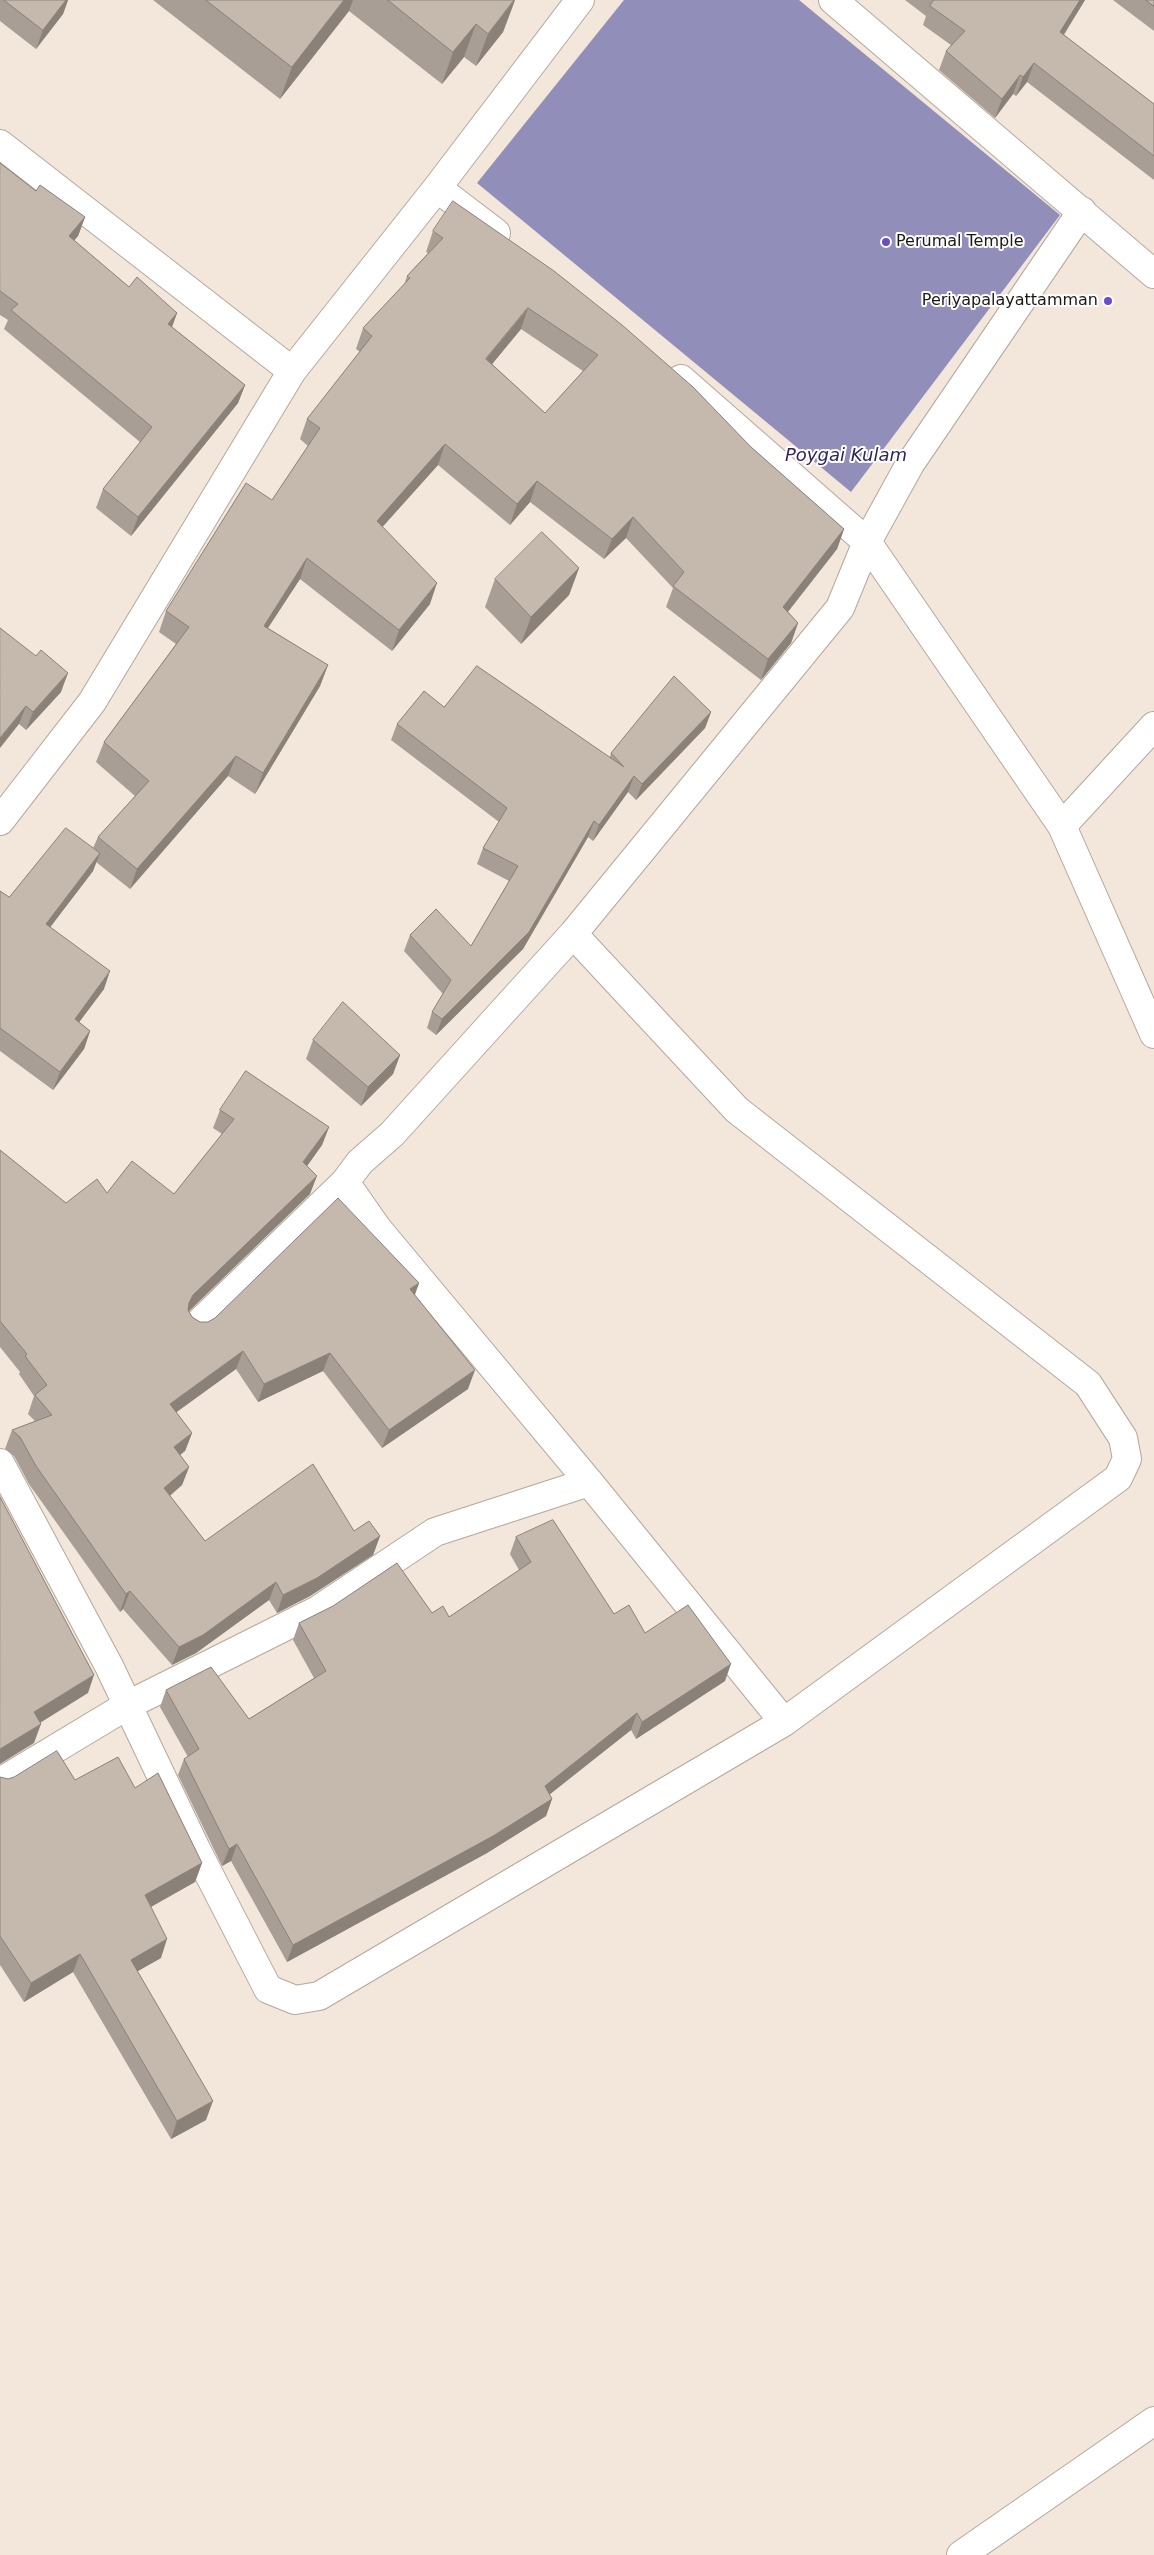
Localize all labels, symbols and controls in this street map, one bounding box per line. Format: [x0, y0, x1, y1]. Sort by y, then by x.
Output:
place label: Perumal Temple [896, 232, 1023, 252]
marker: Perumal Temple [880, 236, 892, 248]
place label: Periyapalayattamman [922, 291, 1098, 311]
marker: Periyapalayattamman [1102, 295, 1114, 307]
water label: Poygai Kulam [785, 445, 907, 467]

